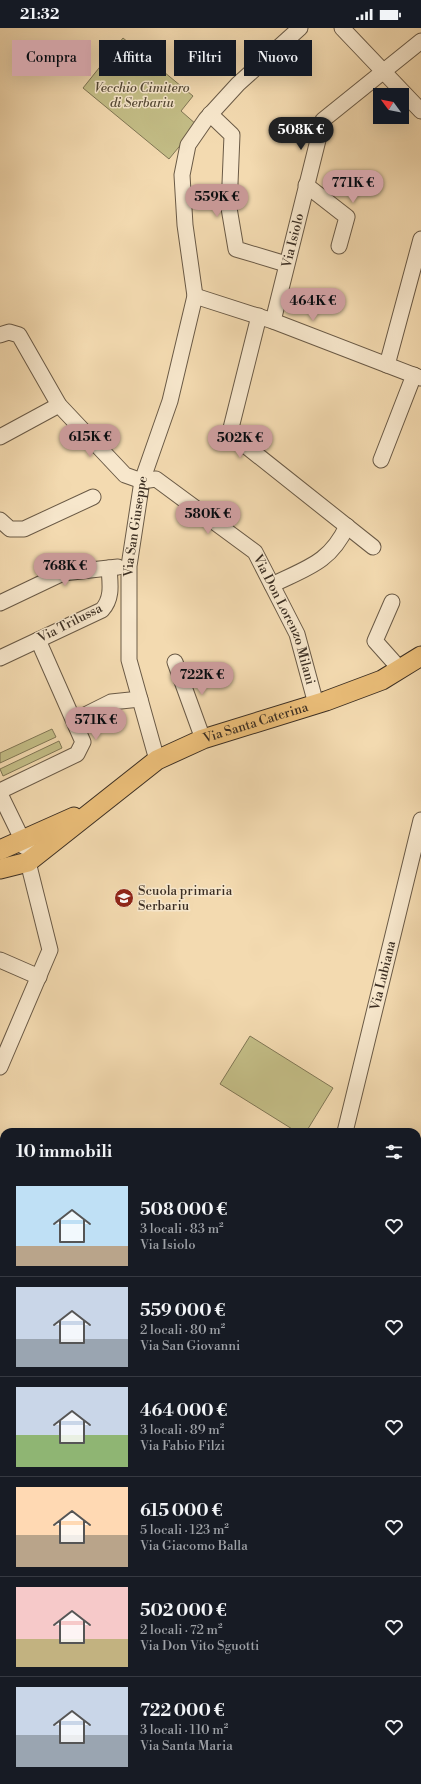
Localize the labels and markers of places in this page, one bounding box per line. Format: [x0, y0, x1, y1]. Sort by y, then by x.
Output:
pin: 508K € [268, 117, 334, 151]
pin: 771K € [320, 170, 386, 204]
pin: 559K € [184, 184, 250, 218]
pin: 464K € [280, 288, 346, 322]
pin: 615K € [57, 424, 123, 458]
pin: 502K € [207, 425, 273, 459]
pin: 580K € [175, 501, 241, 535]
pin: 768K € [32, 553, 98, 587]
pin: 722K € [169, 662, 235, 696]
pin: 571K € [63, 707, 129, 741]
place label: Scuola primaria Serbariu [138, 883, 233, 914]
school or university icon: Scuola primaria Serbariu [113, 887, 135, 909]

